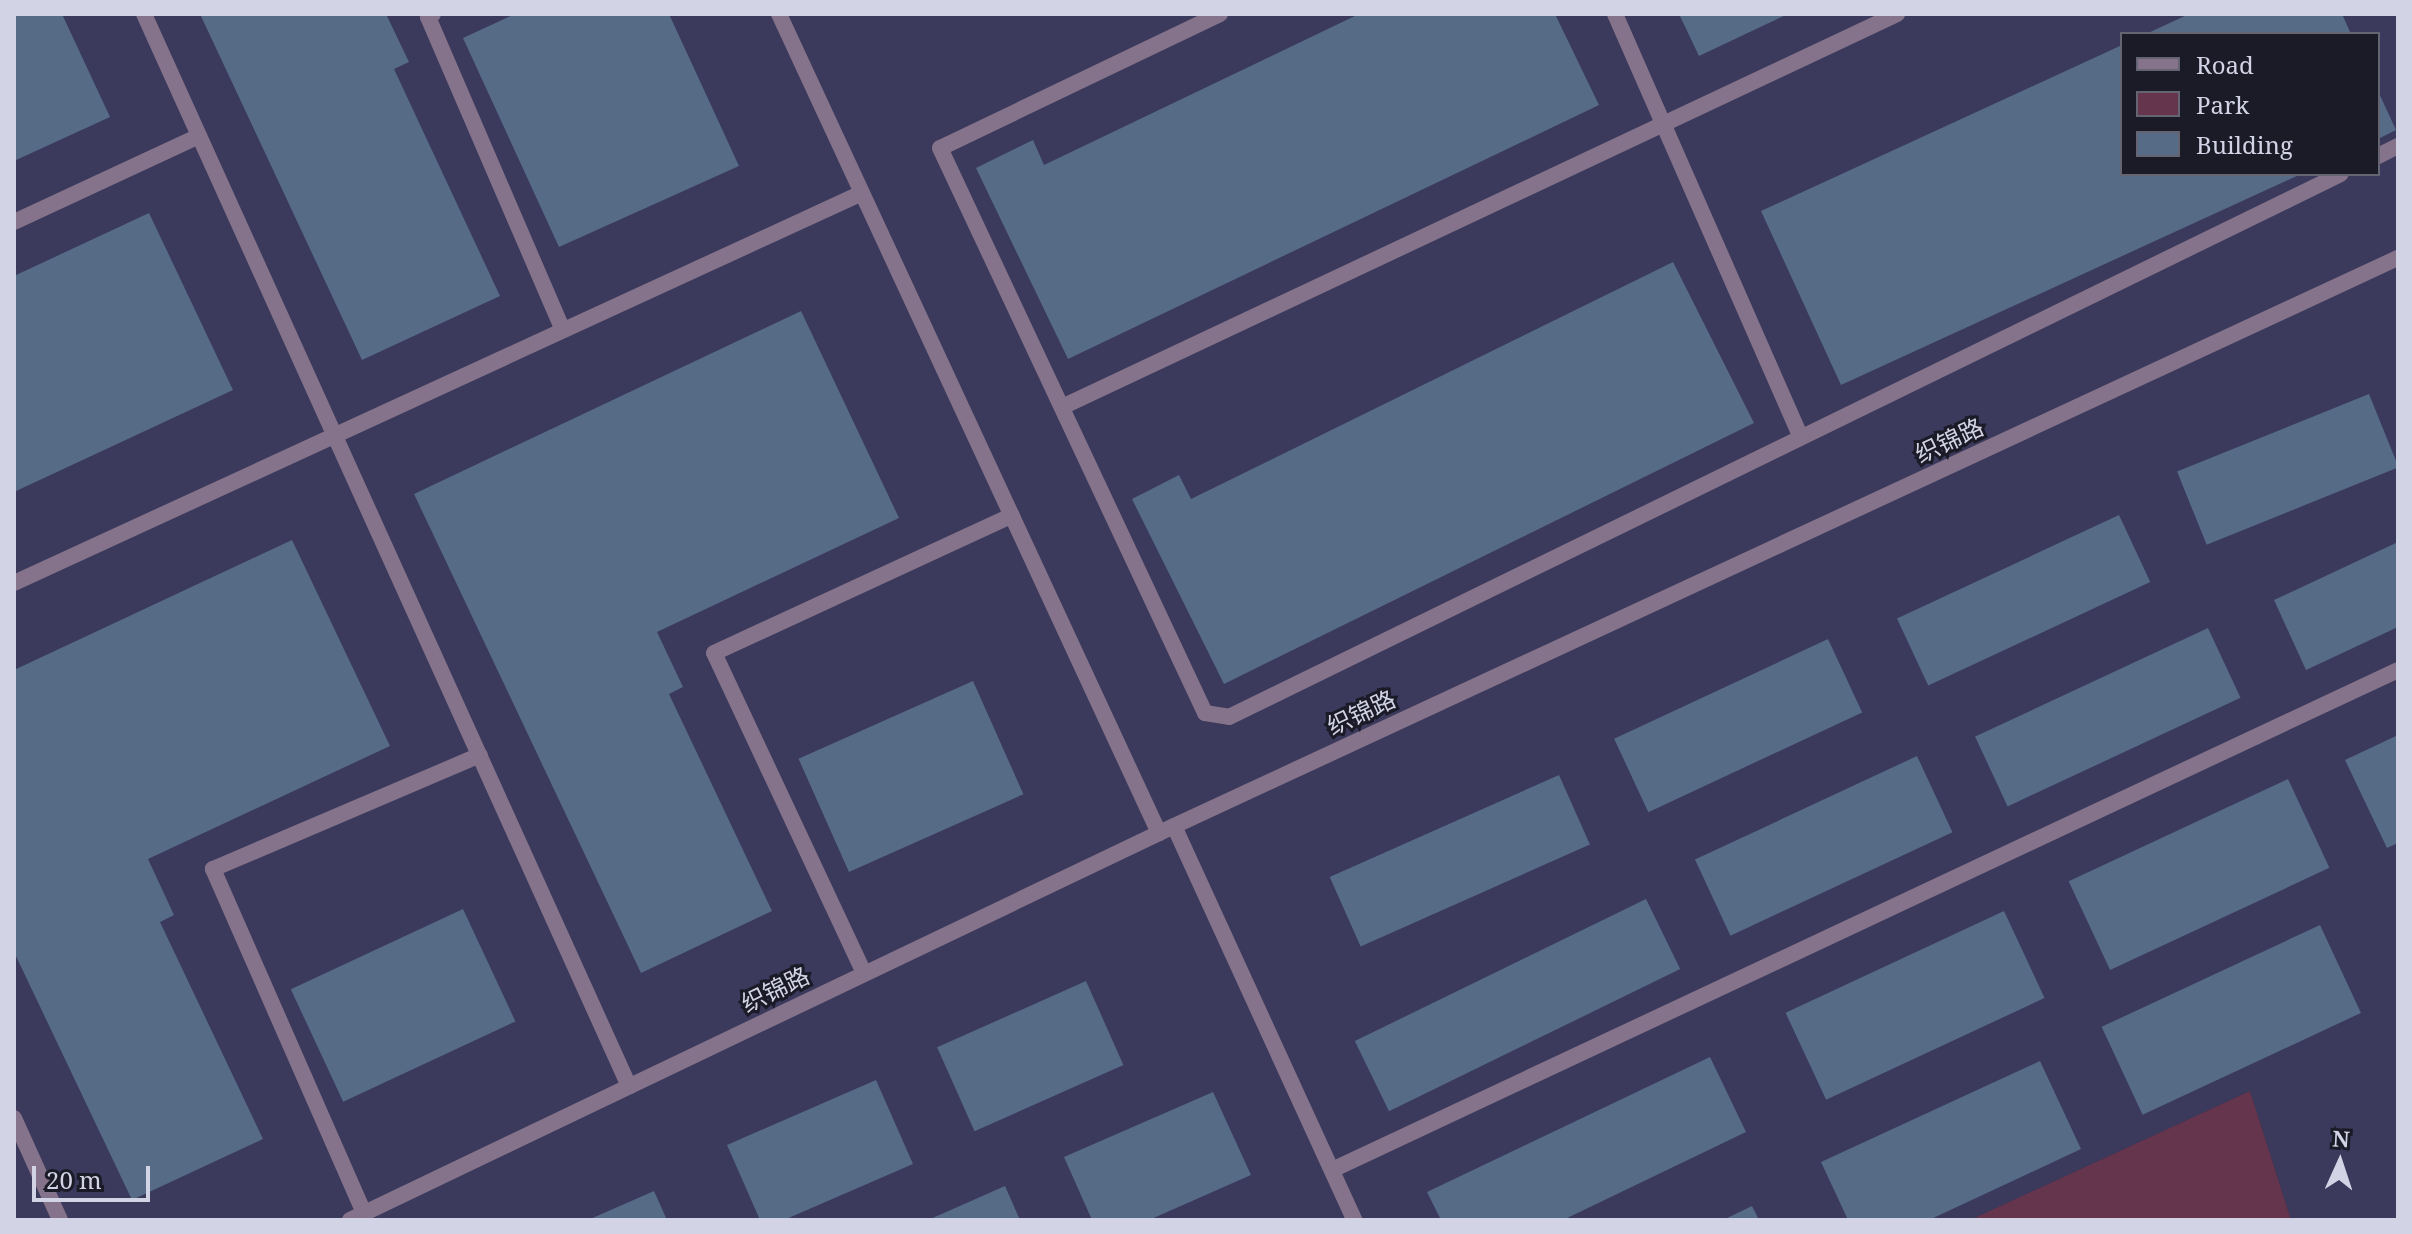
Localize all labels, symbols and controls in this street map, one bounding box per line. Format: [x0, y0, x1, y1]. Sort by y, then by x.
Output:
legend [2120, 32, 2380, 176]
text: Road [2196, 48, 2254, 81]
text: Park [2196, 88, 2249, 121]
text: Building [2196, 128, 2293, 161]
street label: 织锦路 [1910, 412, 1988, 468]
street label: 织锦路 [1322, 684, 1400, 740]
street label: 织锦路 [736, 960, 814, 1018]
north arrow [2300, 1122, 2380, 1202]
text: N [2332, 1123, 2351, 1153]
scale bar [36, 1150, 154, 1200]
text: 20 m [46, 1163, 102, 1196]

